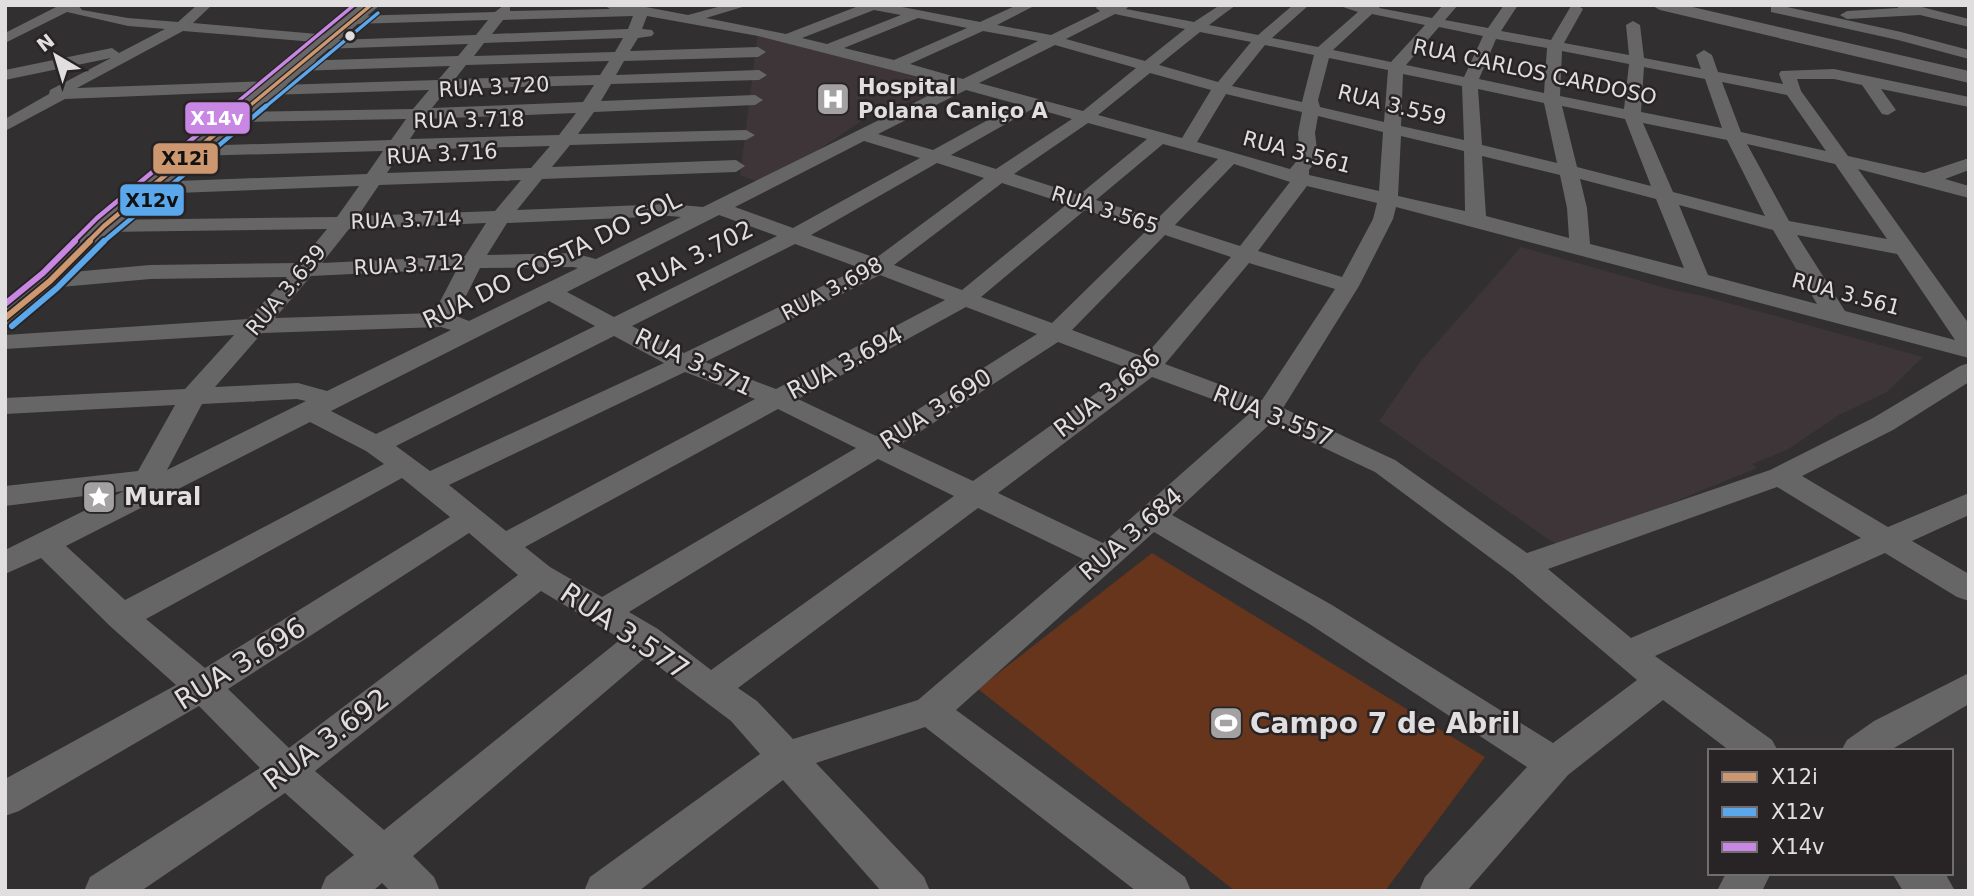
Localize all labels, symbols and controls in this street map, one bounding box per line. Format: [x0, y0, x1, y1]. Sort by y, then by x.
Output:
north arrow [21, 21, 91, 91]
text: N [32, 29, 59, 56]
unlabelled marker [343, 29, 357, 43]
street label: RUA CARLOS CARDOSO [1411, 34, 1659, 110]
street label: RUA 3.720 [438, 72, 550, 102]
place label: Hospital Polana Caniço A [858, 75, 1049, 123]
hospital icon: Hospital Polana Caniço A [814, 80, 852, 118]
street label: RUA 3.559 [1335, 80, 1449, 130]
line badge: X14v [184, 101, 251, 135]
text: X14v [190, 107, 244, 129]
street label: RUA 3.718 [413, 107, 525, 133]
street label: RUA 3.561 [1240, 126, 1354, 178]
street label: RUA 3.716 [386, 139, 498, 169]
line badge: X12i [152, 142, 219, 175]
text: X12i [161, 147, 209, 169]
street label: RUA 3.565 [1048, 181, 1162, 239]
line badge: X12v [119, 183, 185, 217]
street label: RUA DO COSTA DO SOL [418, 185, 686, 335]
text: X12v [125, 189, 179, 211]
street label: RUA 3.714 [350, 206, 462, 234]
street label: RUA 3.702 [632, 215, 758, 297]
street label: RUA 3.639 [241, 240, 331, 340]
street label: RUA 3.712 [353, 250, 465, 280]
street label: RUA 3.698 [777, 252, 887, 326]
street label: RUA 3.561 [1789, 268, 1903, 320]
street label: RUA 3.694 [782, 321, 908, 405]
street label: RUA 3.571 [631, 322, 757, 402]
street label: RUA 3.686 [1048, 343, 1166, 443]
street label: RUA 3.690 [875, 363, 997, 455]
street label: RUA 3.557 [1209, 379, 1337, 453]
place icon: Mural [80, 478, 118, 516]
street label: RUA 3.684 [1074, 482, 1188, 586]
place label: Mural [124, 483, 201, 511]
street label: RUA 3.577 [554, 576, 695, 687]
street label: RUA 3.696 [169, 610, 312, 717]
street label: RUA 3.692 [257, 682, 395, 797]
sports icon: Campo 7 de Abril [1207, 704, 1245, 742]
place label: Campo 7 de Abril [1250, 707, 1520, 740]
legend [1708, 749, 1953, 875]
text: X12i [1771, 765, 1818, 789]
text: X12v [1771, 800, 1825, 824]
text: X14v [1771, 835, 1825, 859]

